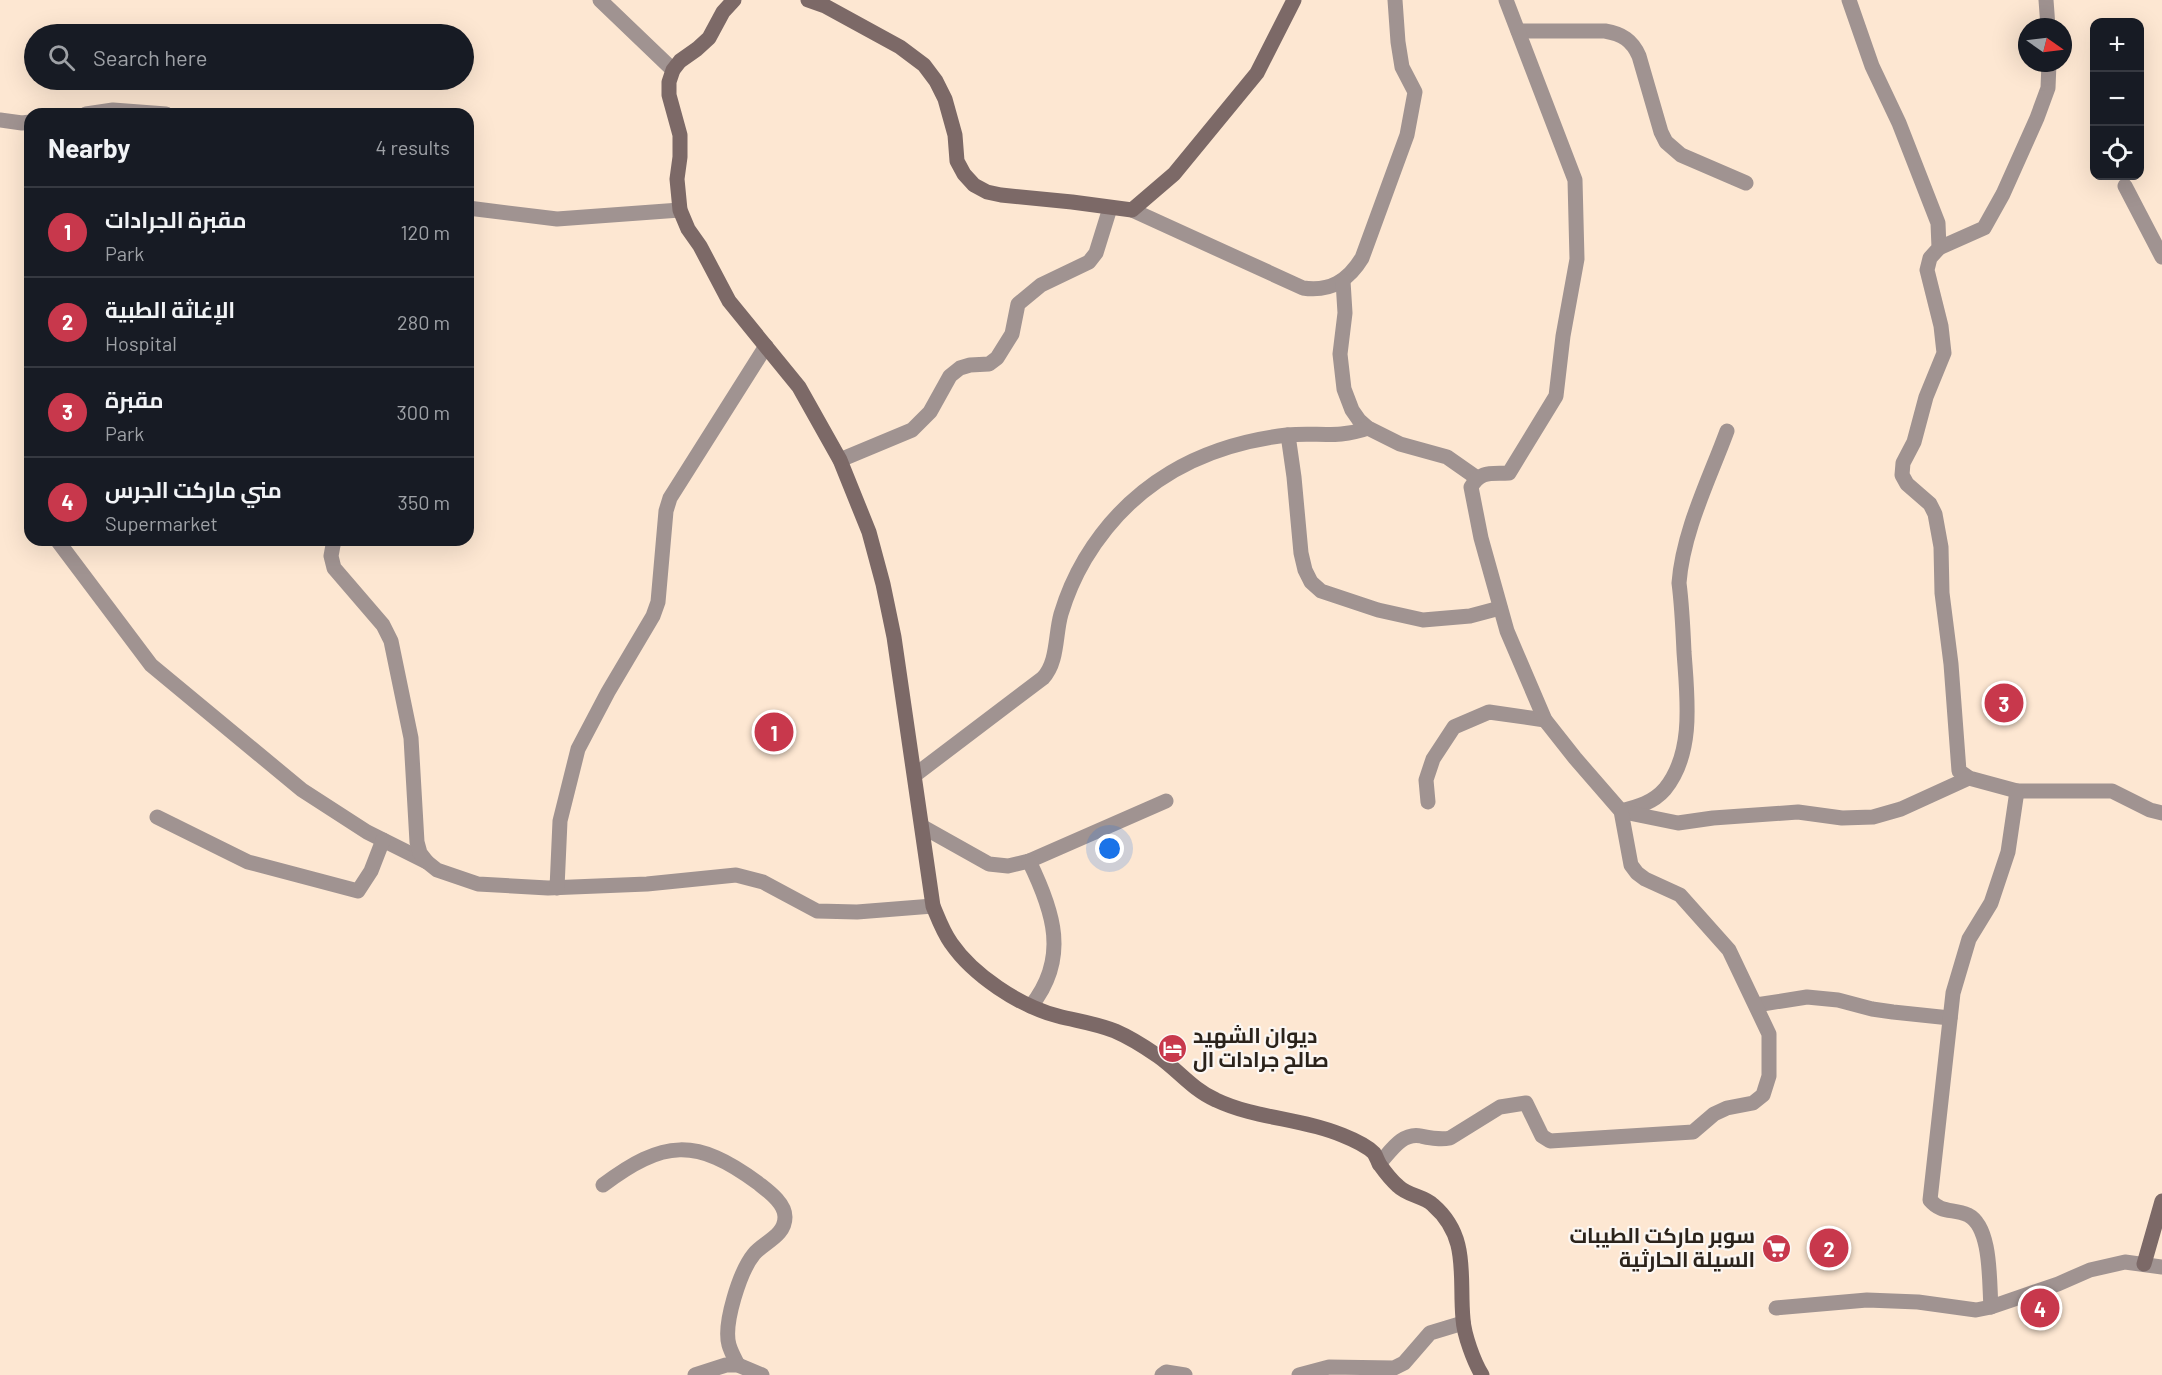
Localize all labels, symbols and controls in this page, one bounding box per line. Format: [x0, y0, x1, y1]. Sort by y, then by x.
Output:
north arrow [2018, 18, 2072, 72]
map controls [2090, 18, 2144, 180]
button: + [2090, 18, 2144, 72]
search box [24, 24, 474, 90]
icon: search [45, 41, 78, 74]
text: Search here [93, 44, 207, 70]
button: − [2090, 72, 2144, 126]
button: locate [2090, 126, 2144, 180]
text: Nearby [48, 132, 130, 163]
text: 4 results [375, 135, 450, 159]
text: مقبرة الجرادات [105, 206, 247, 232]
text: 1 [64, 220, 71, 244]
text: 120 m [400, 220, 450, 244]
text: Park [105, 241, 144, 265]
text: الإغاثة الطبية [105, 296, 235, 322]
text: 2 [62, 310, 73, 334]
text: 280 m [397, 310, 450, 334]
text: Hospital [105, 331, 177, 355]
text: مقبرة [105, 386, 163, 412]
text: 3 [62, 400, 73, 424]
text: 300 m [397, 400, 450, 424]
text: Park [105, 421, 144, 445]
text: مني ماركت الجرس [105, 476, 282, 502]
text: 4 [61, 490, 74, 514]
text: 350 m [398, 490, 450, 514]
text: Supermarket [105, 511, 218, 535]
pin: 3 [1984, 680, 2024, 726]
pin: 1 [754, 710, 794, 754]
your location [1095, 834, 1124, 863]
place label: ديوان الشهيد صالح جرادات ال [1193, 1022, 1329, 1074]
hotel icon: ديوان الشهيد صالح جرادات ال [1156, 1032, 1188, 1064]
place label: سوبر ماركت الطيبات السيلة الحارثية [1570, 1222, 1755, 1272]
pin: 2 [1810, 1226, 1848, 1270]
supermarket icon: سوبر ماركت الطيبات السيلة الحارثية [1760, 1232, 1792, 1264]
pin: 4 [2020, 1286, 2060, 1330]

